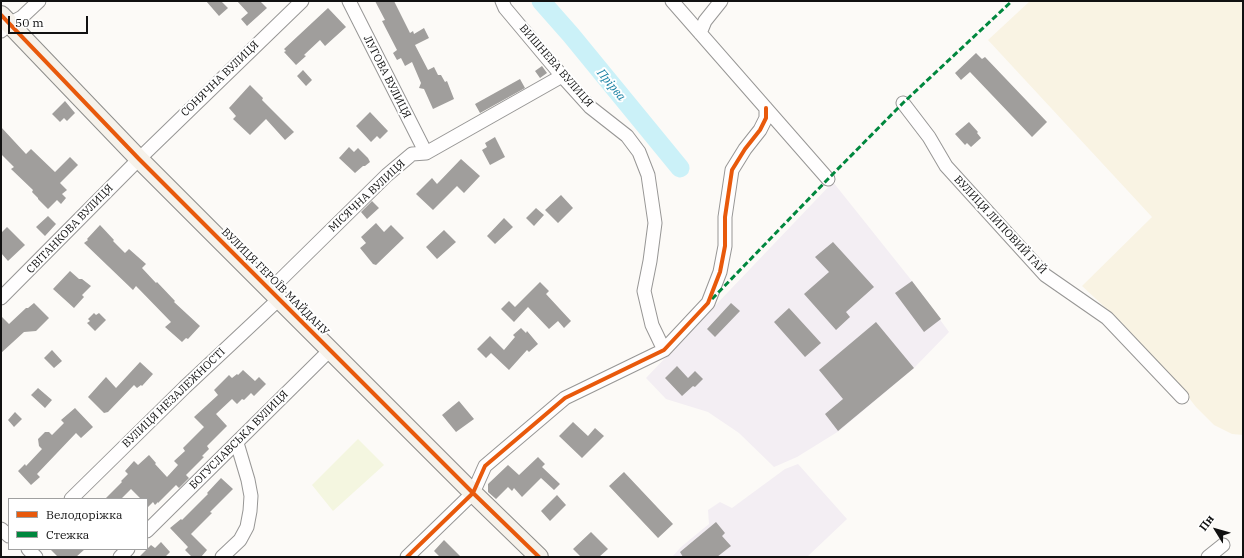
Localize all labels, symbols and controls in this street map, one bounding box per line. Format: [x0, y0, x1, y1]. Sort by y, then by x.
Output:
scale bar [10, 8, 90, 34]
text: 50 m [15, 15, 44, 30]
street label: ВИШНЕВА ВУЛИЦЯ [516, 22, 596, 110]
street label: ЛУГОВА ВУЛИЦЯ [360, 33, 414, 121]
street label: СОНЯЧНА ВУЛИЦЯ [178, 38, 262, 120]
water label: Прірва [594, 66, 628, 104]
street label: МІСЯЧНА ВУЛИЦЯ [326, 157, 408, 235]
street label: ВУЛИЦЯ ЛИПОВИЙ ГАЙ [951, 173, 1049, 277]
street label: СВІТАНКОВА ВУЛИЦЯ [24, 182, 116, 276]
street label: ВУЛИЦЯ ГЕРОЇВ МАЙДАНУ [219, 226, 331, 338]
street label: ВУЛИЦЯ НЕЗАЛЕЖНОСТІ [120, 345, 228, 451]
street label: БОГУСЛАВСЬКА ВУЛИЦЯ [187, 388, 291, 492]
legend [8, 498, 148, 550]
text: Велодоріжка [46, 507, 122, 522]
north arrow [1196, 510, 1236, 550]
text: Пн [1196, 512, 1217, 534]
text: Стежка [46, 527, 89, 542]

